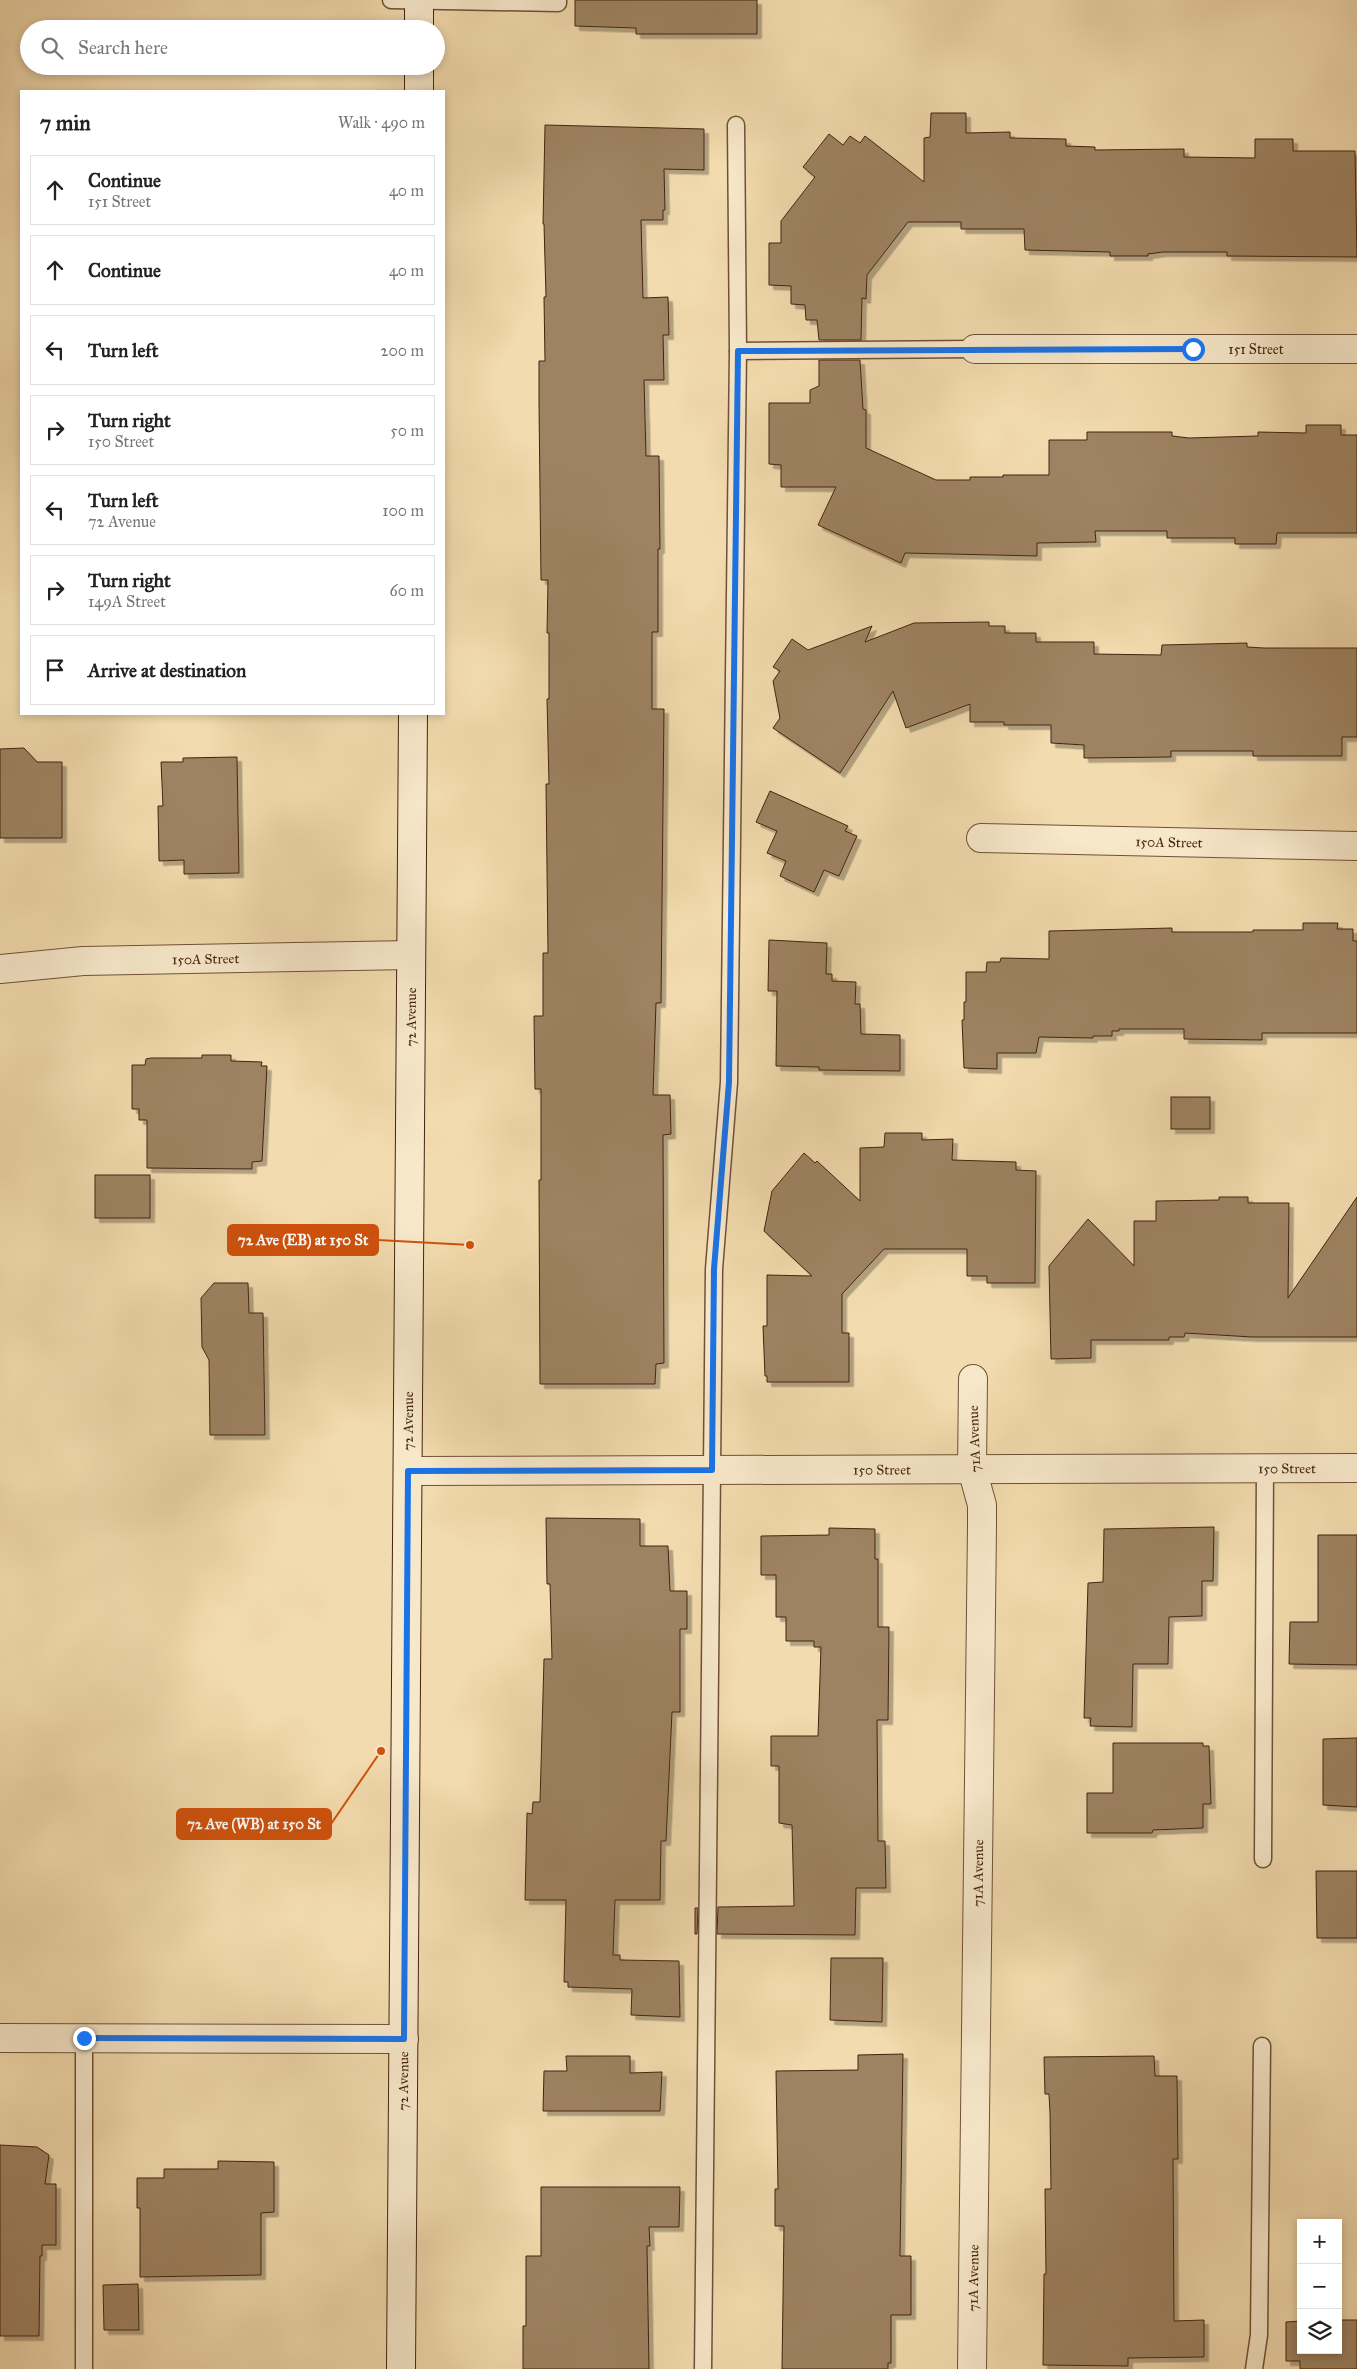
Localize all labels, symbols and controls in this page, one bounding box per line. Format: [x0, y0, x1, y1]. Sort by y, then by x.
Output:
search box [20, 20, 445, 75]
icon: search [38, 34, 66, 62]
text: Search here [78, 36, 168, 59]
text: 7 min [40, 110, 91, 136]
text: Walk · 490 m [338, 113, 425, 132]
text: Continue [88, 169, 161, 192]
icon: ahead [41, 176, 69, 204]
text: 40 m [389, 181, 424, 200]
text: 151 Street [88, 192, 151, 211]
icon: ahead [41, 256, 69, 284]
text: Continue [88, 259, 161, 282]
text: 40 m [389, 261, 424, 280]
icon: left [41, 336, 69, 364]
route start [1182, 338, 1205, 361]
text: Turn left [88, 339, 158, 362]
text: 200 m [381, 341, 424, 360]
street label: 151 Street [1228, 341, 1284, 358]
text: Turn right [88, 409, 171, 432]
icon: right [41, 416, 69, 444]
text: 50 m [390, 421, 424, 440]
text: 150 Street [88, 432, 154, 451]
text: Turn left [88, 489, 158, 512]
icon: left [41, 496, 69, 524]
text: 100 m [382, 501, 424, 520]
text: 72 Avenue [88, 512, 156, 531]
text: Turn right [88, 569, 171, 592]
icon: right [41, 576, 69, 604]
text: 60 m [390, 581, 424, 600]
text: 149A Street [88, 592, 166, 611]
icon: arrive [41, 656, 69, 684]
text: Arrive at destination [88, 659, 246, 682]
street label: 150A Street [1135, 833, 1203, 852]
street label: 150A Street [172, 950, 239, 968]
street label: 72 Avenue [403, 987, 420, 1047]
callout: 72 Ave (EB) at 150 St [228, 1225, 378, 1255]
text: 72 Ave (EB) at 150 St [238, 1231, 369, 1250]
street label: 72 Avenue [400, 1391, 417, 1451]
street label: 71A Avenue [965, 1405, 984, 1473]
street label: 150 Street [1258, 1460, 1316, 1477]
street label: 150 Street [853, 1461, 911, 1479]
callout: 72 Ave (WB) at 150 St [177, 1809, 331, 1839]
text: 72 Ave (WB) at 150 St [187, 1815, 322, 1834]
street label: 71A Avenue [969, 1839, 987, 1907]
route end [73, 2027, 96, 2050]
street label: 72 Avenue [395, 2051, 412, 2111]
map controls [1297, 2219, 1342, 2354]
button: + [1297, 2219, 1342, 2264]
street label: 71A Avenue [965, 2244, 982, 2312]
button: − [1297, 2264, 1342, 2309]
button: layers [1297, 2309, 1342, 2354]

